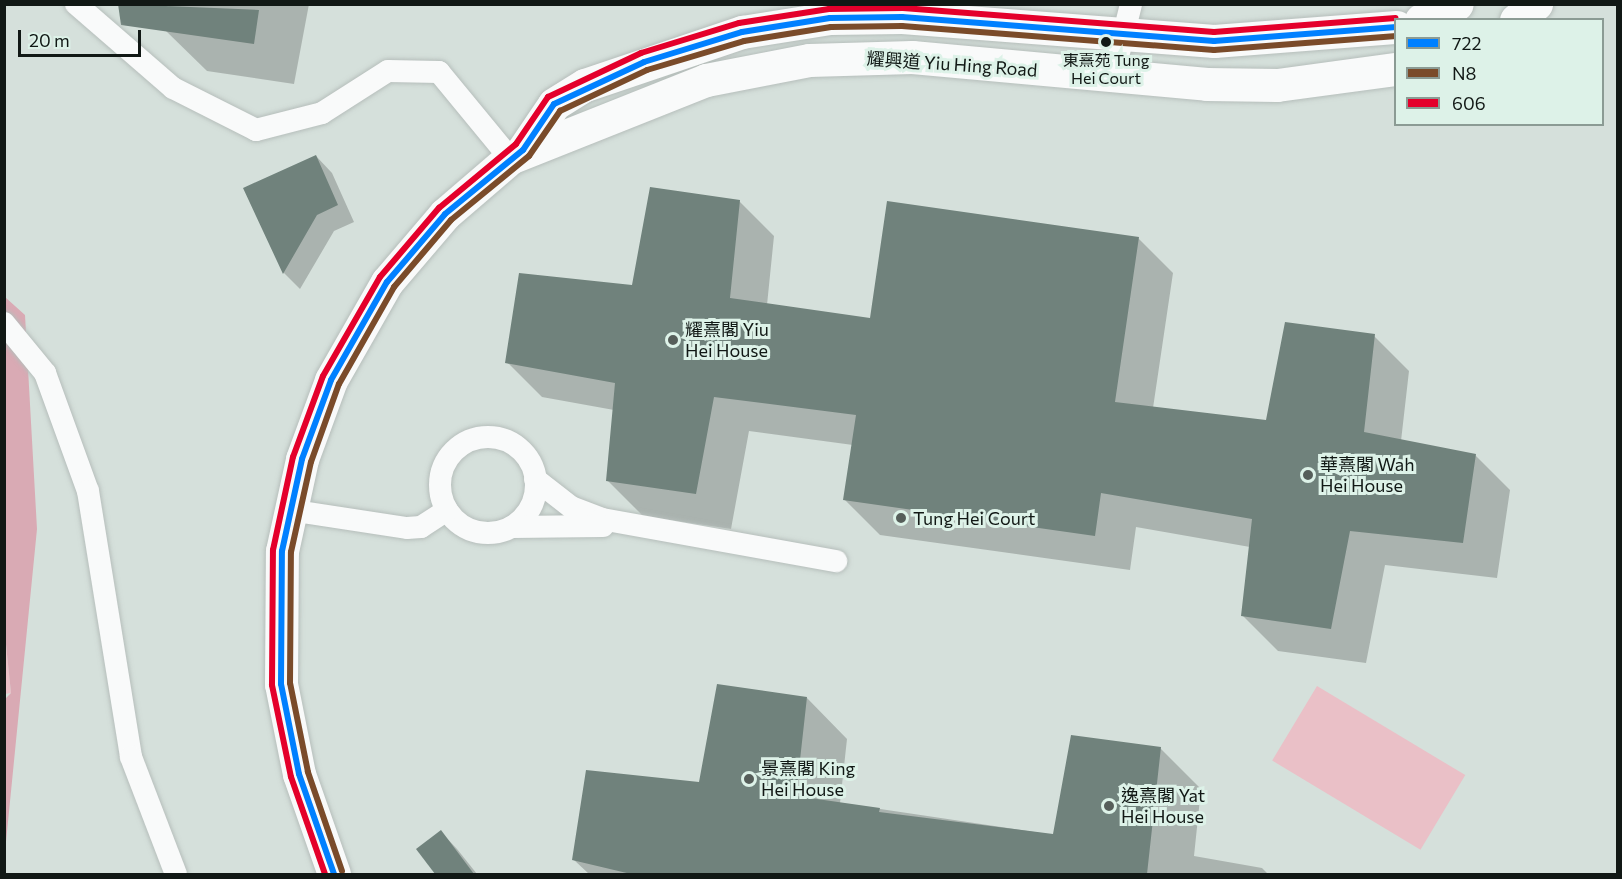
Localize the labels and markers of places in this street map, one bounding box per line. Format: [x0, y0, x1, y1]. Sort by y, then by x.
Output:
marker: 東熹苑 Tung Hei Court [1100, 36, 1112, 48]
place label: 東熹苑 Tung Hei Court [1063, 50, 1149, 88]
place label: 耀熹閣 Yiu Hei House [685, 319, 769, 362]
marker: 耀熹閣 Yiu Hei House [666, 333, 680, 347]
place label: 華熹閣 Wah Hei House [1320, 454, 1415, 496]
marker: 華熹閣 Wah Hei House [1301, 468, 1315, 482]
place label: Tung Hei Court [913, 507, 1035, 529]
marker: Tung Hei Court [894, 511, 908, 525]
place label: 景熹閣 King Hei House [761, 758, 855, 800]
marker: 景熹閣 King Hei House [742, 772, 756, 786]
place label: 逸熹閣 Yat Hei House [1121, 785, 1205, 828]
marker: 逸熹閣 Yat Hei House [1102, 799, 1116, 813]

